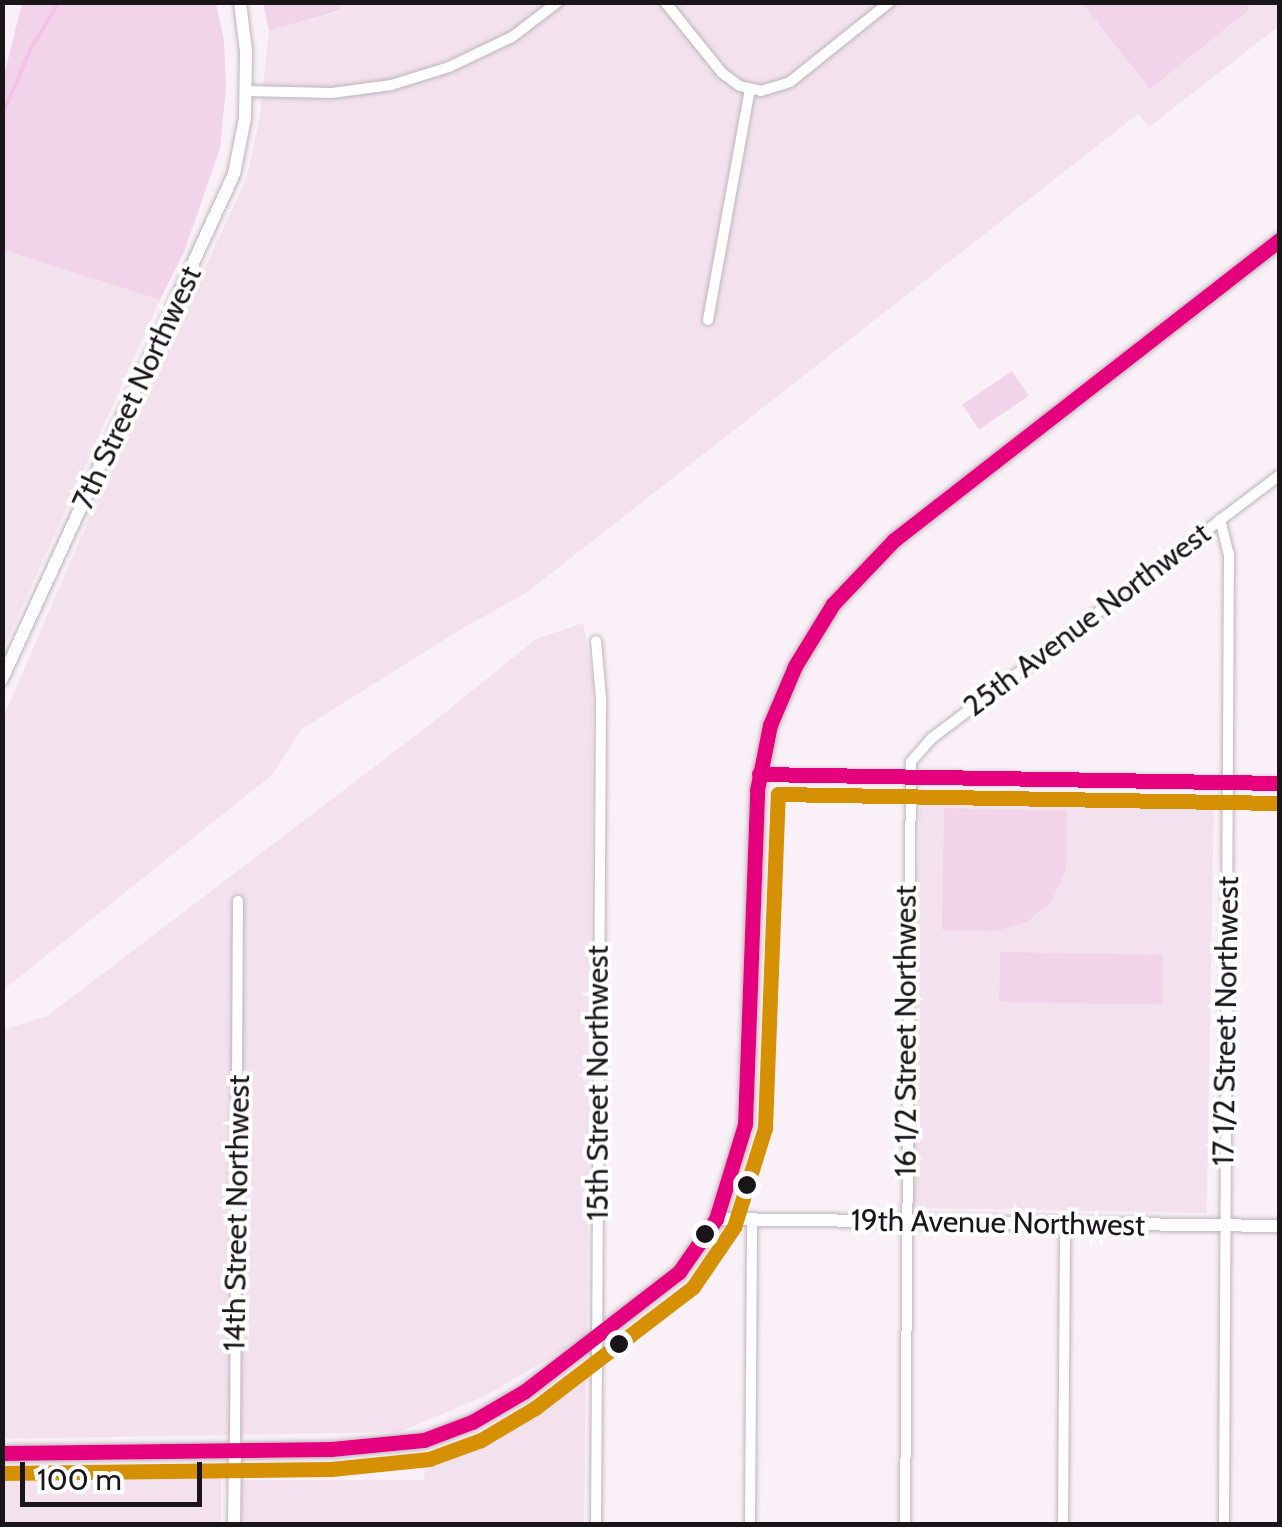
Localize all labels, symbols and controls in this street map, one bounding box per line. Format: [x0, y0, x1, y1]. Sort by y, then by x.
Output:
street label: 7th Street Northwest [65, 261, 209, 515]
street label: 25th Avenue Northwest [957, 516, 1217, 724]
street label: 17 1/2 Street Northwest [1205, 876, 1247, 1166]
street label: 16 1/2 Street Northwest [888, 885, 924, 1177]
street label: 15th Street Northwest [580, 945, 616, 1221]
street label: 14th Street Northwest [217, 1075, 257, 1351]
unlabelled marker [737, 1175, 757, 1195]
street label: 19th Avenue Northwest [851, 1202, 1145, 1244]
unlabelled marker [695, 1224, 715, 1244]
unlabelled marker [609, 1334, 629, 1354]
scale bar [25, 1442, 208, 1504]
text: 100 m [37, 1461, 122, 1498]

